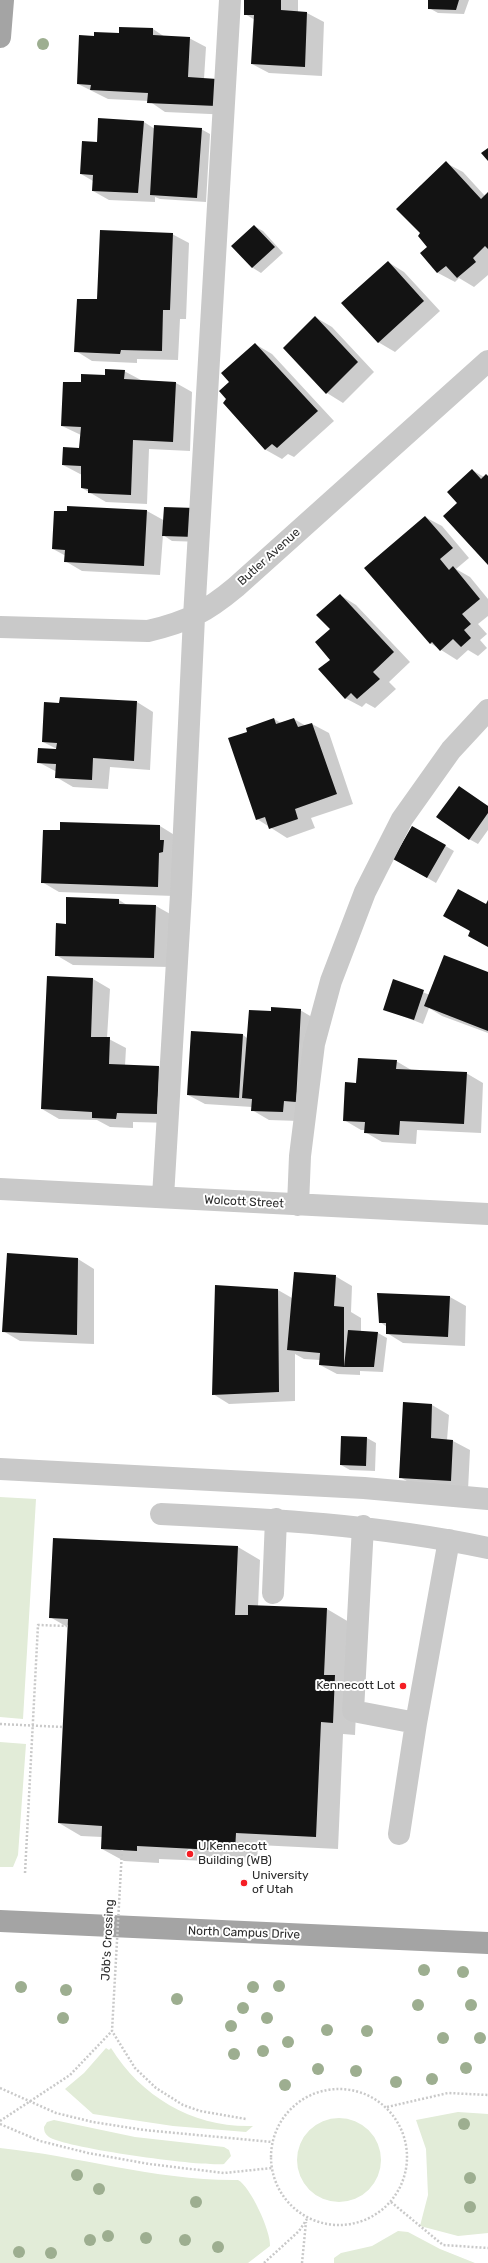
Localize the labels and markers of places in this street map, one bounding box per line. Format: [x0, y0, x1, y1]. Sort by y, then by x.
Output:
place label: Kennecott Lot [316, 1679, 395, 1693]
marker: Kennecott Lot [398, 1681, 408, 1691]
place label: U Kennecott Building (WB) [198, 1840, 272, 1868]
marker: U Kennecott Building (WB) [185, 1849, 195, 1859]
place label: University of Utah [252, 1869, 309, 1897]
marker: University of Utah [239, 1878, 249, 1888]

